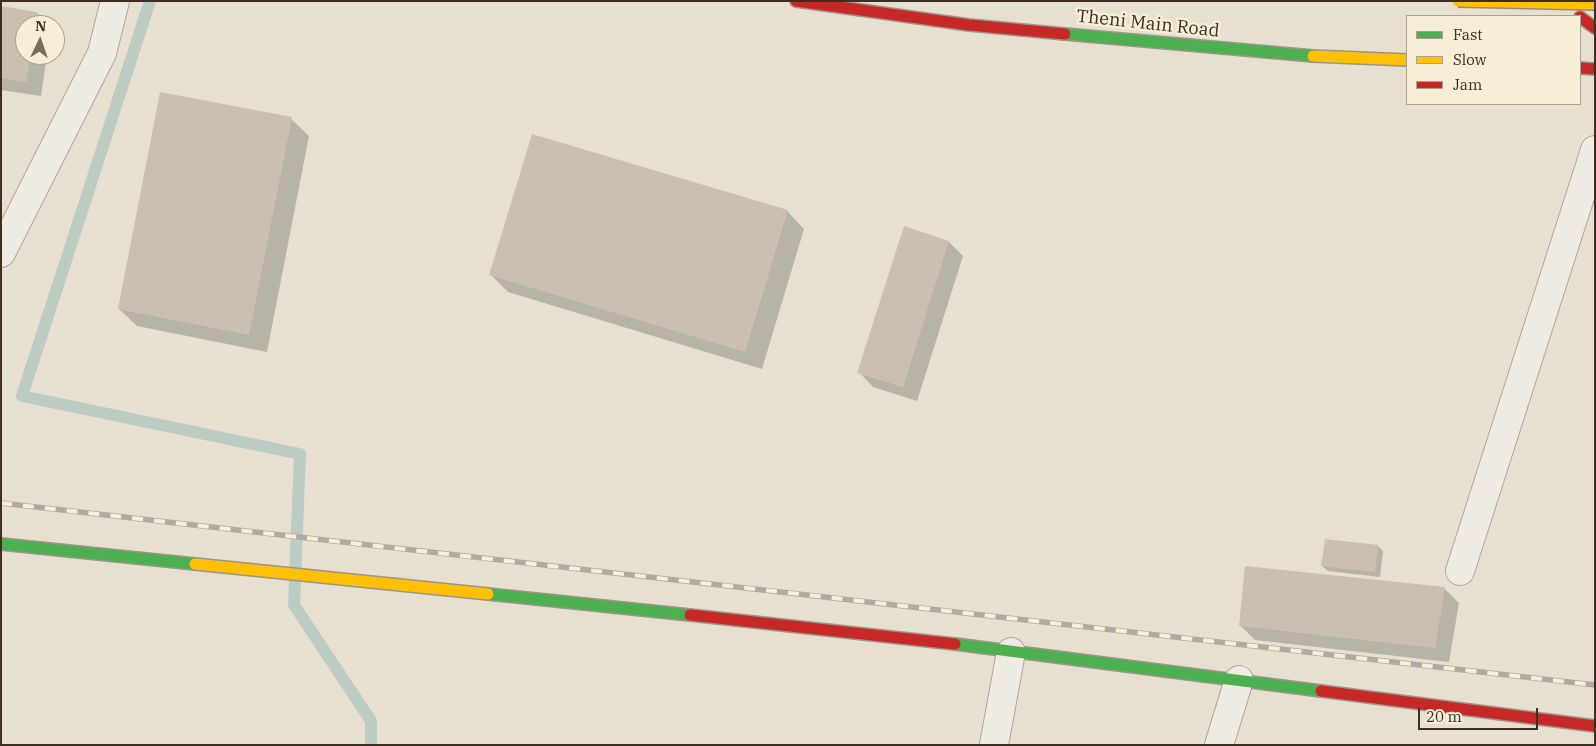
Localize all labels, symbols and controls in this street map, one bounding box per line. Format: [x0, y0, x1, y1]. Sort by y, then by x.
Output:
street label: Theni Main Road [1075, 6, 1221, 42]
north arrow [15, 15, 65, 65]
legend [1406, 15, 1581, 105]
text: N [35, 17, 47, 35]
text: Fast [1453, 25, 1483, 44]
text: Slow [1453, 50, 1486, 69]
text: Jam [1453, 75, 1482, 94]
scale bar [1421, 698, 1541, 730]
text: 20 m [1426, 707, 1462, 726]

